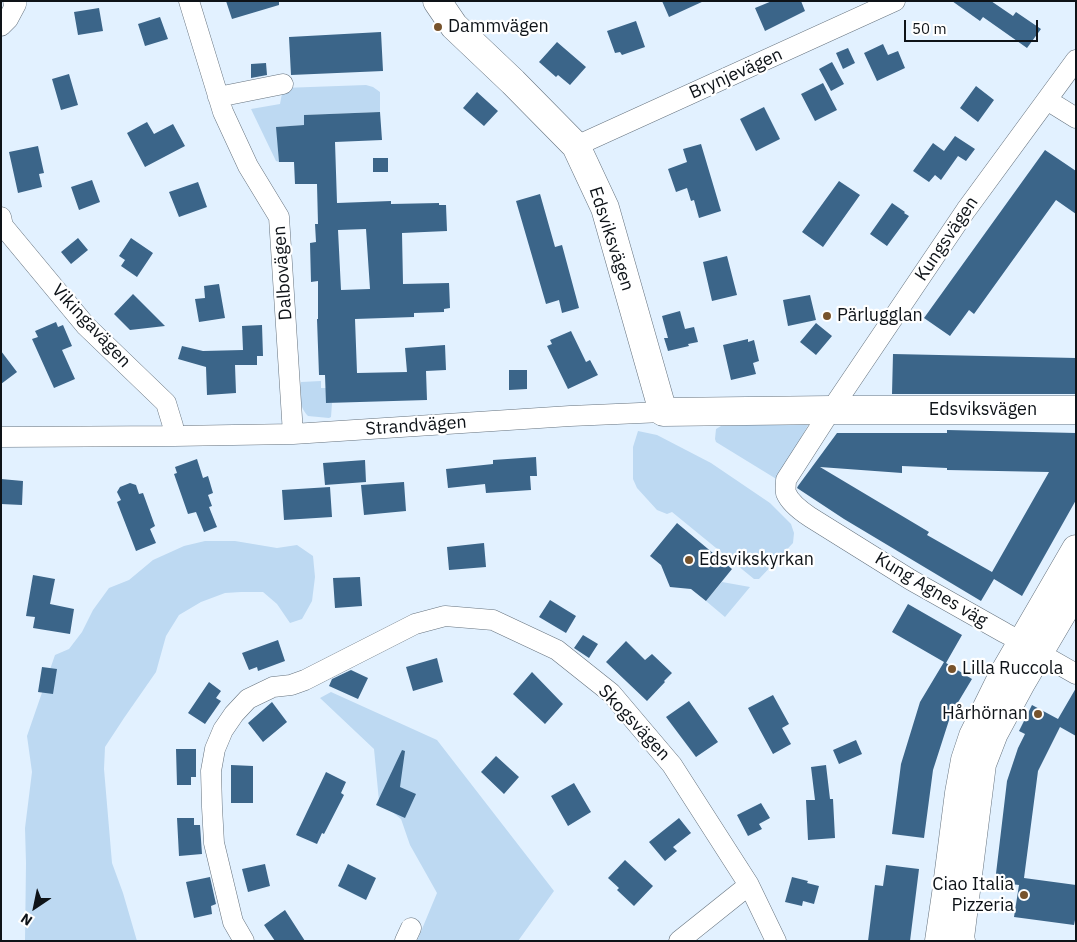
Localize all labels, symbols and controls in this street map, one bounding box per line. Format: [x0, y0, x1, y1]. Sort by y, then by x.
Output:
scale bar [907, 10, 1041, 42]
place label: Dammvägen [448, 16, 549, 38]
text: 50 m [912, 19, 947, 38]
marker: Dammvägen [432, 21, 444, 33]
street label: Brynjevägen [686, 44, 786, 104]
street label: Edsviksvägen [584, 184, 638, 294]
street label: Kungsvägen [911, 193, 983, 285]
street label: Dalbovägen [269, 225, 297, 321]
street label: Vikingavägen [47, 280, 135, 372]
place label: Pärlugglan [837, 305, 923, 327]
marker: Pärlugglan [821, 310, 833, 322]
street label: Edsviksvägen [929, 399, 1037, 421]
street label: Strandvägen [365, 412, 467, 440]
street label: Kung Agnes väg [871, 548, 991, 632]
place label: Edsvikskyrkan [699, 549, 814, 571]
marker: Edsvikskyrkan [683, 554, 695, 566]
place label: Lilla Ruccola [962, 658, 1063, 680]
marker: Lilla Ruccola [946, 663, 958, 675]
street label: Skogsvägen [594, 681, 674, 765]
place label: Hårhörnan [942, 703, 1028, 725]
marker: Hårhörnan [1032, 708, 1044, 720]
place label: Ciao Italia Pizzeria [932, 874, 1014, 916]
north arrow [10, 882, 60, 932]
marker: Ciao Italia Pizzeria [1018, 889, 1030, 901]
text: N [17, 909, 36, 930]

